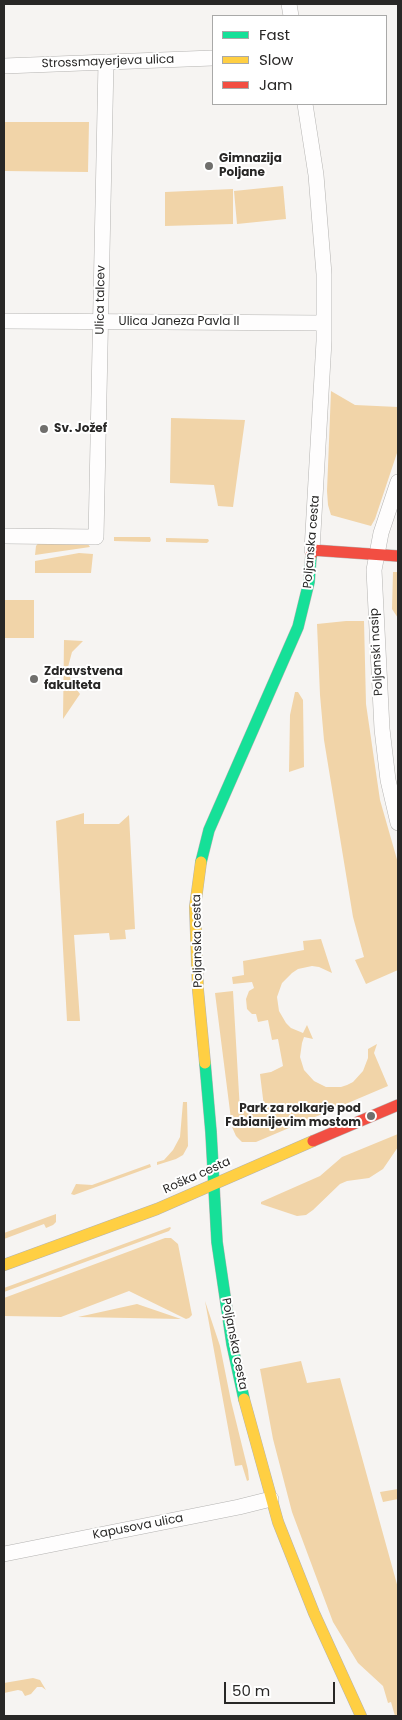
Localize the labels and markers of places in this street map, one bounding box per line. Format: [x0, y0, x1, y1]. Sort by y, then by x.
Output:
place label: Gimnazija Poljane [219, 152, 282, 180]
marker: Gimnazija Poljane [203, 160, 215, 172]
place label: Sv. Jožef [54, 422, 107, 436]
marker: Sv. Jožef [38, 423, 50, 435]
place label: Zdravstvena fakulteta [44, 665, 123, 693]
marker: Zdravstvena fakulteta [28, 673, 40, 685]
place label: Park za rolkarje pod Fabianijevim mostom [225, 1102, 361, 1130]
marker: Park za rolkarje pod Fabianijevim mostom [365, 1110, 377, 1122]

